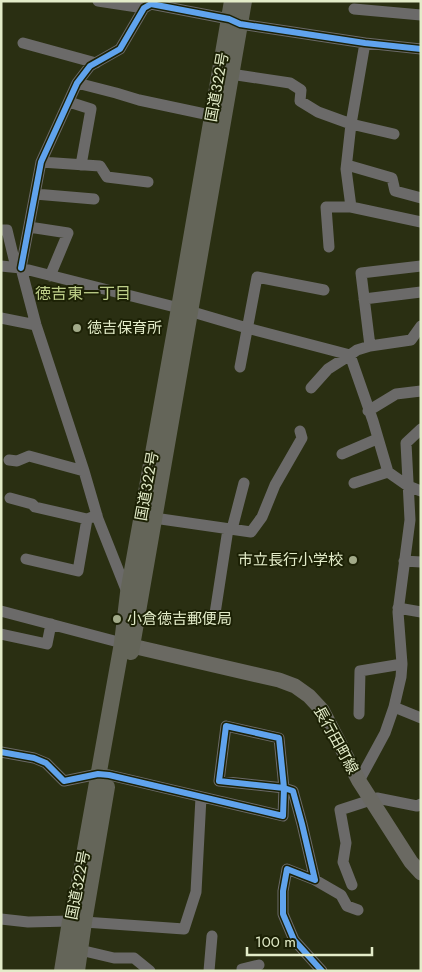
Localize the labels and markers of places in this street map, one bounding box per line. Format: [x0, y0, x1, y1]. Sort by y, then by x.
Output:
place label: 徳吉保育所 [87, 317, 162, 339]
marker: 徳吉保育所 [71, 322, 83, 334]
place label: 市立長行小学校 [238, 549, 343, 571]
marker: 市立長行小学校 [347, 554, 359, 566]
place label: 小倉徳吉郵便局 [127, 608, 232, 630]
marker: 小倉徳吉郵便局 [111, 613, 123, 625]

